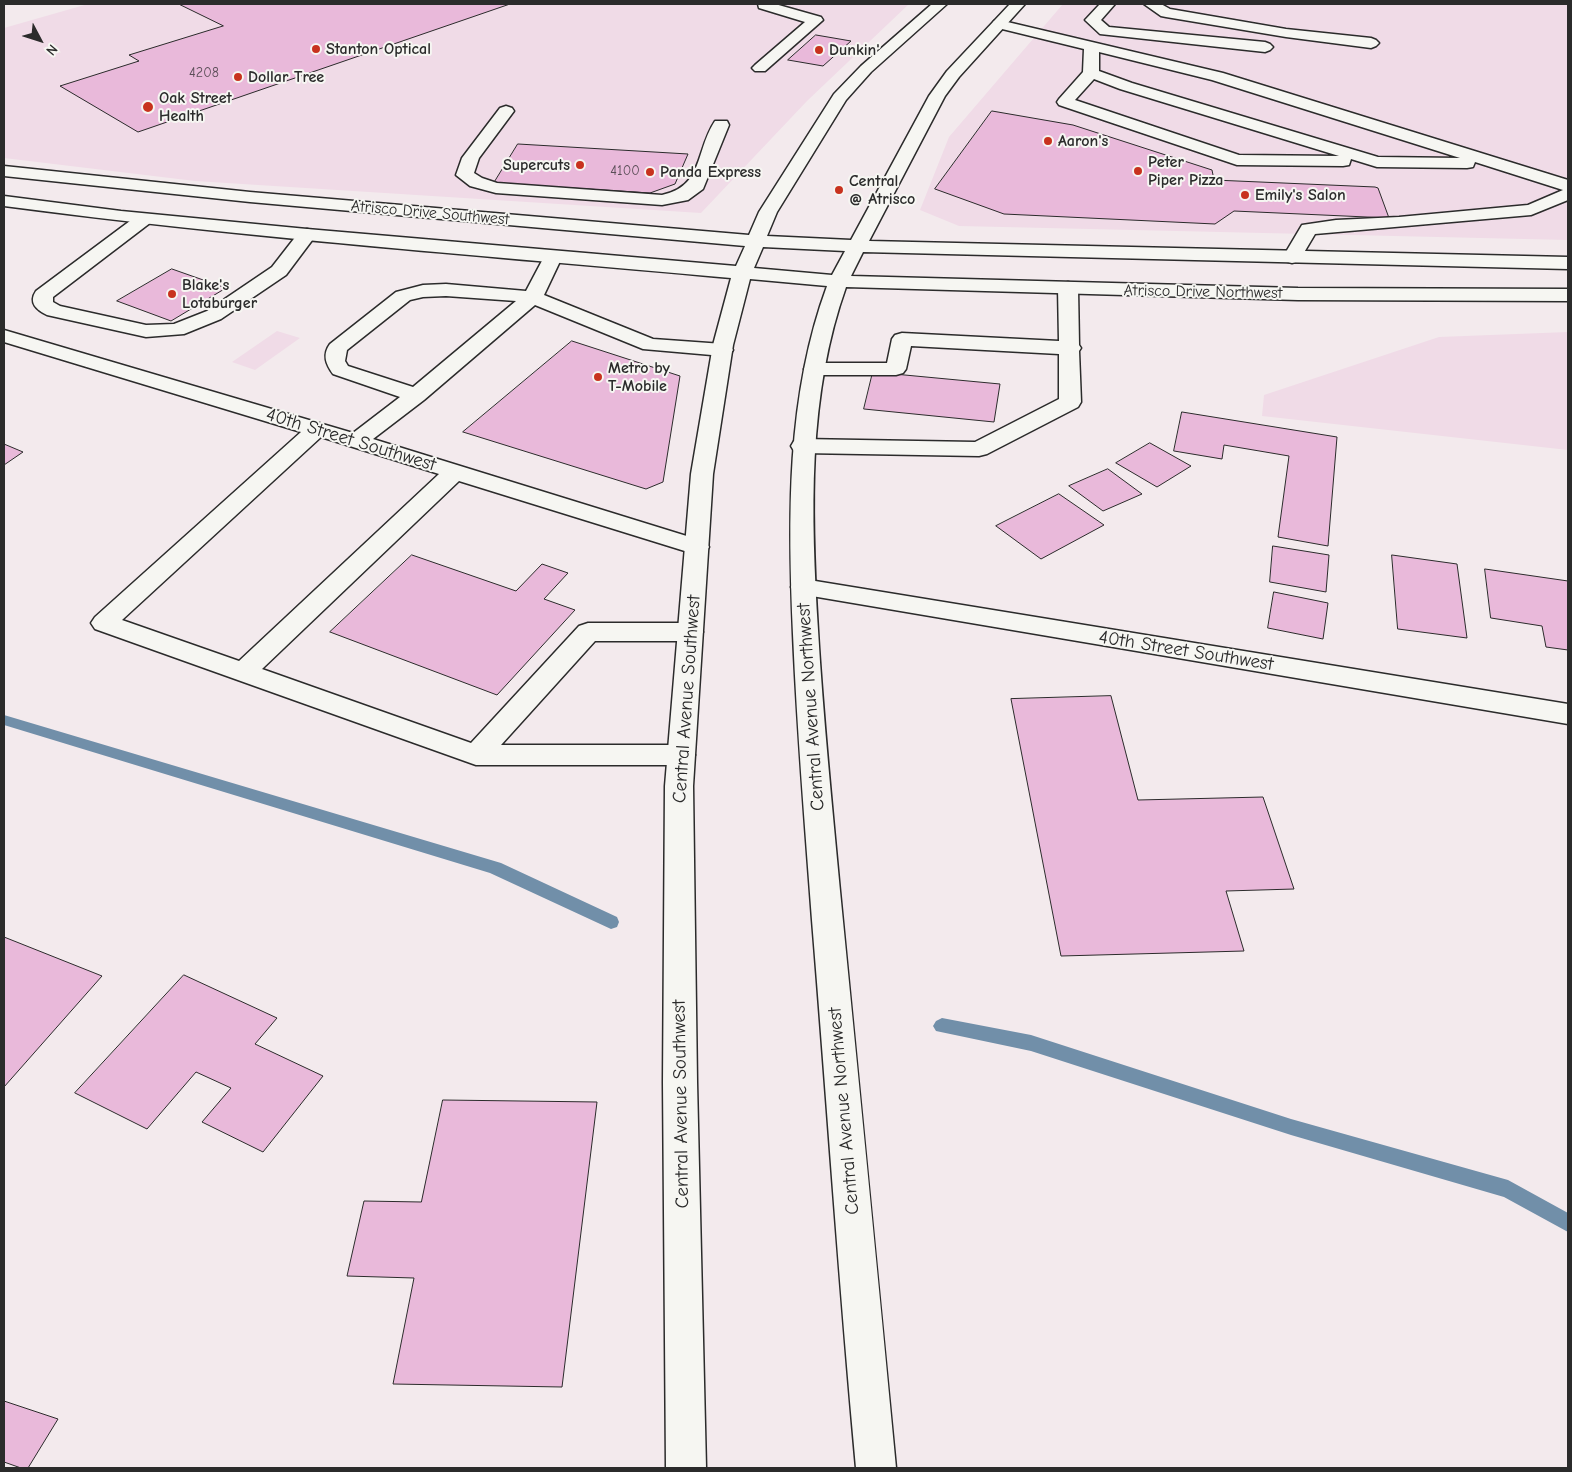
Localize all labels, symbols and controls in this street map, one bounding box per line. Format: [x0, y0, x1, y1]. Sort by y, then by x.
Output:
north arrow [15, 15, 65, 65]
place label: Stanton Optical [326, 39, 431, 59]
place label: Dunkin' [829, 40, 880, 60]
text: N [42, 41, 61, 59]
marker: Stanton Optical [310, 43, 322, 55]
marker: Dunkin' [813, 44, 825, 56]
house number: 4208 [189, 65, 219, 81]
place label: Dollar Tree [248, 67, 324, 87]
marker: Dollar Tree [232, 71, 244, 83]
place label: Oak Street Health [159, 88, 232, 126]
marker: Oak Street Health [141, 100, 155, 114]
place label: Aaron's [1058, 131, 1108, 151]
marker: Aaron's [1042, 135, 1054, 147]
place label: Peter Piper Pizza [1148, 152, 1223, 190]
place label: Supercuts [503, 155, 570, 175]
marker: Supercuts [574, 159, 586, 171]
place label: Panda Express [660, 162, 761, 182]
house number: 4100 [610, 163, 640, 179]
marker: Peter Piper Pizza [1132, 165, 1144, 177]
marker: Panda Express [644, 166, 656, 178]
place label: Central @ Atrisco [849, 171, 915, 209]
marker: Central @ Atrisco [833, 184, 845, 196]
place label: Emily's Salon [1255, 185, 1346, 205]
marker: Emily's Salon [1239, 189, 1251, 201]
street label: Atrisco Drive Southwest [350, 197, 510, 229]
place label: Blake's Lotaburger [182, 275, 257, 313]
street label: Atrisco Drive Northwest [1123, 281, 1283, 303]
marker: Blake's Lotaburger [166, 288, 178, 300]
place label: Metro by T-Mobile [608, 358, 670, 396]
marker: Metro by T-Mobile [592, 371, 604, 383]
street label: 40th Street Southwest [263, 403, 439, 477]
street label: Central Avenue Southwest [668, 594, 706, 804]
street label: Central Avenue Northwest [792, 602, 830, 812]
street label: 40th Street Southwest [1097, 626, 1275, 676]
street label: Central Avenue Southwest [668, 1000, 694, 1208]
street label: Central Avenue Northwest [824, 1006, 864, 1216]

